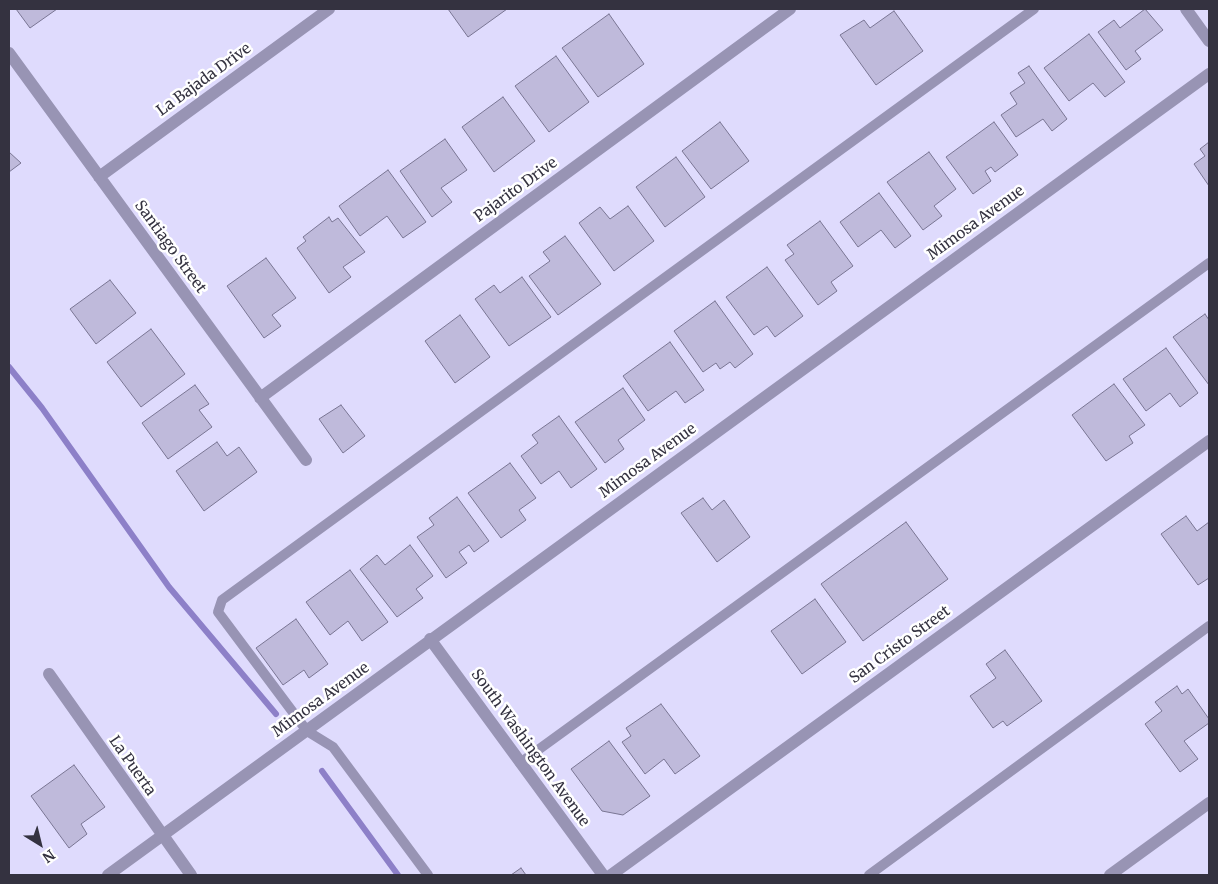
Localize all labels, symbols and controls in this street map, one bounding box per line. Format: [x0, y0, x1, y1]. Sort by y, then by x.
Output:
street label: La Bajada Drive [153, 40, 255, 120]
street label: Pajarito Drive [471, 154, 561, 226]
street label: Mimosa Avenue [924, 182, 1028, 264]
street label: Santiago Street [130, 197, 210, 297]
street label: Mimosa Avenue [596, 420, 700, 502]
street label: San Cristo Street [846, 602, 954, 688]
street label: Mimosa Avenue [269, 659, 373, 741]
street label: South Washington Avenue [467, 666, 593, 830]
street label: La Puerta [105, 733, 159, 799]
north arrow [15, 819, 65, 869]
text: N [39, 846, 59, 867]

